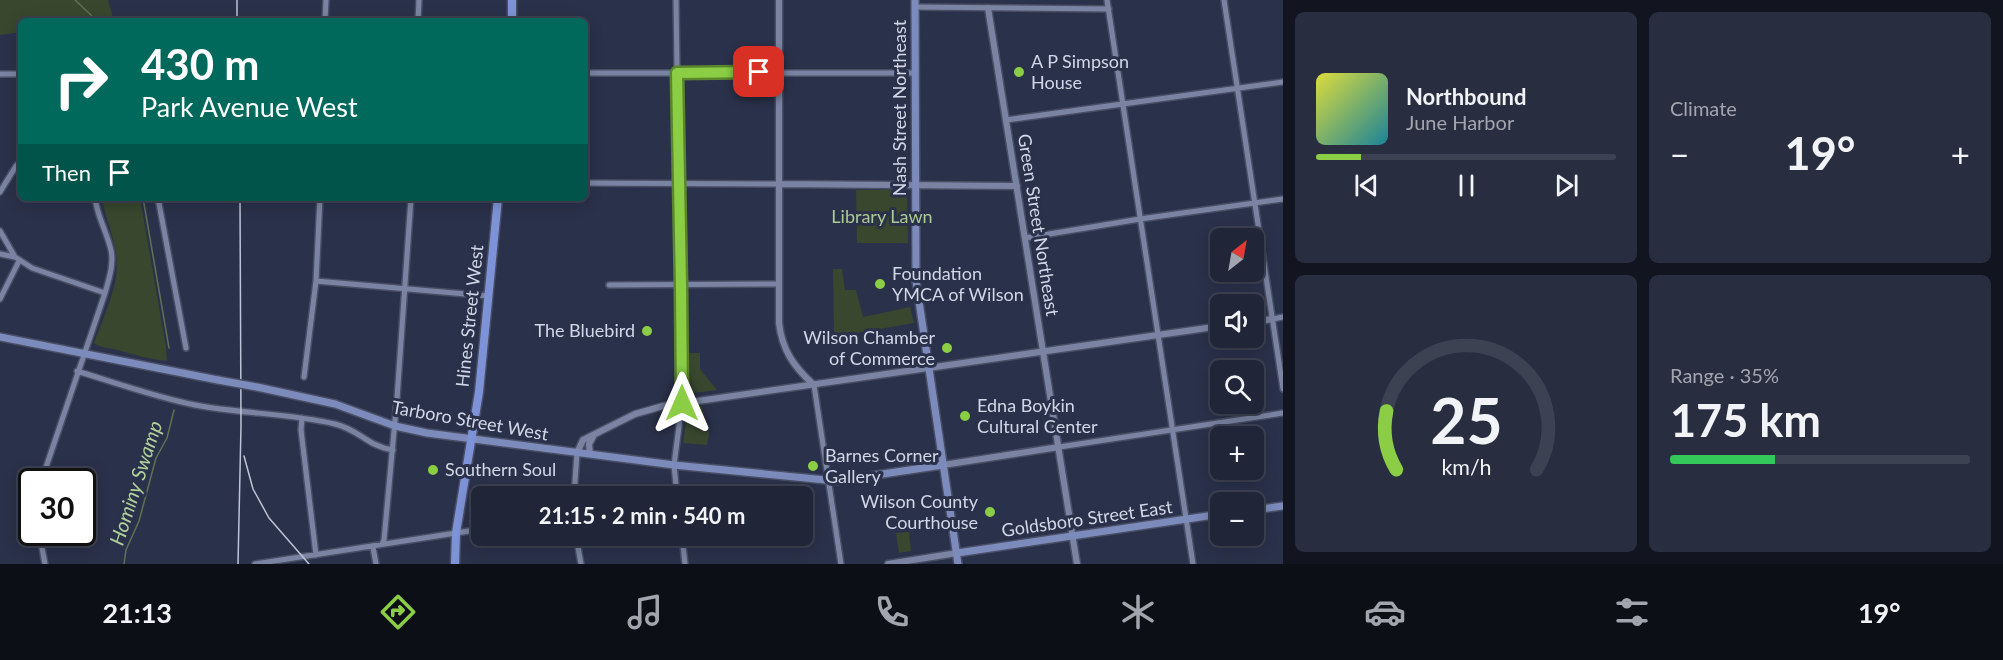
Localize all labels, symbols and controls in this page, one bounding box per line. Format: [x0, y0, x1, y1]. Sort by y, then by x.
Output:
street label: Nash Street Northeast [888, 19, 910, 196]
text: 430 m [141, 39, 259, 89]
icon: right [42, 42, 120, 120]
pin [733, 46, 784, 97]
place label: A P Simpson House [1031, 50, 1129, 93]
icon: arrive [742, 55, 775, 88]
marker: A P Simpson House [1012, 65, 1026, 79]
text: Northbound [1406, 83, 1526, 110]
text: Park Avenue West [141, 90, 358, 123]
text: Climate [1670, 96, 1737, 120]
text: June Harbor [1406, 110, 1514, 134]
text: 19° [1785, 126, 1855, 180]
street label: Green Street Northeast [1014, 132, 1064, 318]
text: − [1670, 134, 1689, 174]
text: + [1951, 134, 1970, 174]
icon: arrive [103, 156, 136, 189]
text: Then [42, 159, 91, 186]
icon: previous [1350, 169, 1383, 202]
icon: pause [1450, 169, 1483, 202]
icon: next [1550, 169, 1583, 202]
park label: Library Lawn [831, 205, 933, 227]
north arrow [1210, 228, 1264, 282]
map controls [1210, 228, 1264, 546]
street label: Hines Street West [451, 243, 487, 388]
place label: Foundation YMCA of Wilson [892, 262, 1024, 305]
marker: Foundation YMCA of Wilson [873, 277, 887, 291]
button: sound [1210, 294, 1264, 348]
place label: The Bluebird [534, 319, 635, 341]
marker: The Bluebird [640, 324, 654, 338]
place label: Wilson Chamber of Commerce [803, 326, 935, 369]
marker: Wilson Chamber of Commerce [940, 341, 954, 355]
button: search [1210, 360, 1264, 414]
text: Range · 35% [1670, 363, 1779, 387]
position arrow [650, 371, 714, 435]
text: 25 [1430, 382, 1502, 457]
text: 175 km [1670, 393, 1821, 447]
place label: Edna Boykin Cultural Center [977, 394, 1098, 437]
street label: Tarboro Street West [390, 395, 551, 445]
marker: Edna Boykin Cultural Center [958, 409, 972, 423]
water label: Hominy Swamp [104, 417, 166, 548]
button: + [1210, 426, 1264, 480]
place label: Barnes Corner Gallery [825, 444, 939, 487]
text: km/h [1441, 455, 1491, 481]
place label: Southern Soul [445, 458, 556, 480]
marker: Barnes Corner Gallery [806, 459, 820, 473]
marker: Southern Soul [426, 463, 440, 477]
speed limit sign: 30 [18, 468, 96, 546]
place label: Wilson County Courthouse [860, 490, 979, 533]
button: − [1210, 492, 1264, 546]
street label: Goldsboro Street East [1000, 495, 1174, 541]
text: 21:15 · 2 min · 540 m [539, 502, 745, 529]
marker: Wilson County Courthouse [983, 505, 997, 519]
icon: directions [377, 591, 419, 633]
icon: music [624, 591, 666, 633]
icon: phone [871, 591, 913, 633]
icon: climate [1117, 591, 1159, 633]
icon: car [1364, 591, 1406, 633]
icon: filters [1611, 591, 1653, 633]
text: 21:13 [102, 596, 172, 629]
text: 19° [1858, 596, 1900, 629]

